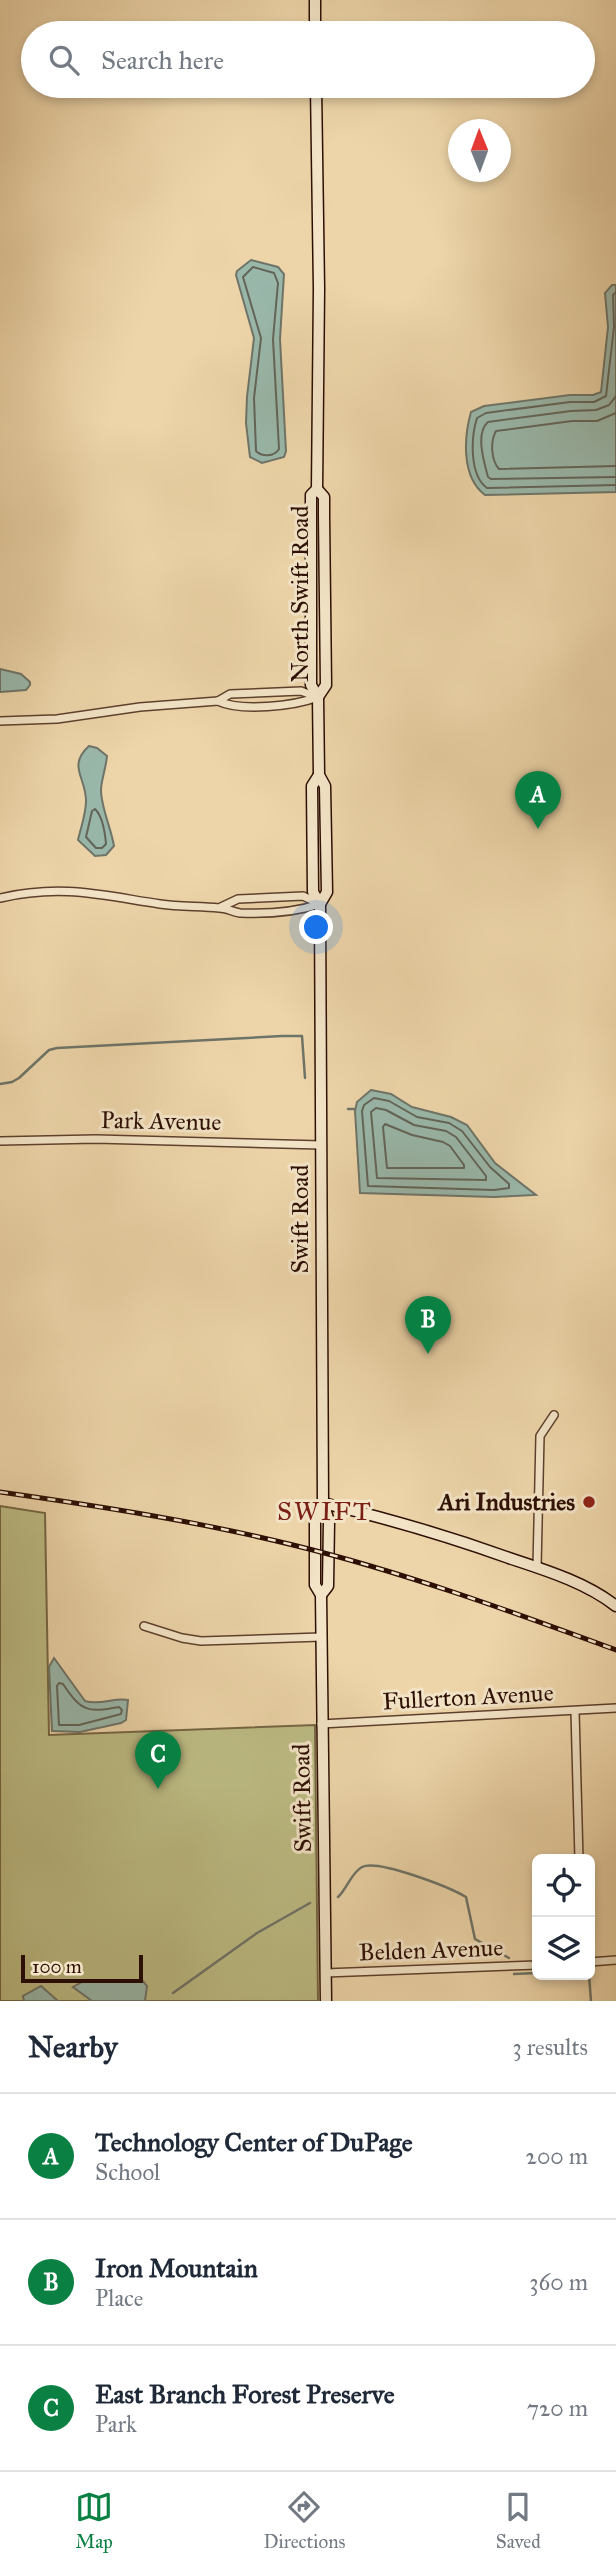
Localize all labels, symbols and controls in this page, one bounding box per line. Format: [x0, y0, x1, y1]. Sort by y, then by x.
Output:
search box [21, 21, 595, 98]
icon: search [45, 41, 83, 79]
text: Search here [101, 44, 224, 76]
north arrow [448, 119, 511, 182]
street label: North Swift Road [285, 505, 315, 683]
pin: A [515, 771, 561, 829]
your location [299, 910, 333, 944]
street label: Park Avenue [100, 1105, 222, 1137]
street label: Swift Road [285, 1165, 315, 1273]
pin: B [405, 1296, 451, 1354]
place label: Ari Industries [436, 1487, 575, 1517]
marker: Ari Industries [581, 1494, 597, 1510]
district label: SWIFT [277, 1495, 373, 1527]
street label: Fullerton Avenue [382, 1678, 554, 1716]
pin: C [135, 1731, 181, 1789]
street label: Swift Road [286, 1743, 318, 1853]
map controls [532, 1854, 595, 1980]
button: locate [532, 1854, 595, 1917]
button: layers [532, 1917, 595, 1980]
street label: Belden Avenue [358, 1932, 504, 1968]
scale bar [21, 1952, 144, 1984]
text: 100 m [32, 1955, 82, 1978]
text: Nearby [28, 2029, 118, 2065]
text: 3 results [512, 2033, 588, 2061]
text: Technology Center of DuPage [95, 2126, 413, 2158]
text: A [43, 2142, 59, 2170]
text: 200 m [526, 2142, 588, 2170]
text: School [95, 2158, 160, 2186]
text: Iron Mountain [95, 2252, 258, 2284]
text: B [43, 2268, 59, 2296]
text: 360 m [529, 2268, 588, 2296]
text: Place [95, 2284, 143, 2312]
text: East Branch Forest Preserve [95, 2378, 395, 2410]
text: C [43, 2394, 59, 2422]
text: 720 m [527, 2394, 588, 2422]
text: Park [95, 2410, 137, 2438]
tab: Map [75, 2488, 113, 2553]
tab: Directions [263, 2488, 345, 2553]
tab: Saved [496, 2488, 541, 2553]

